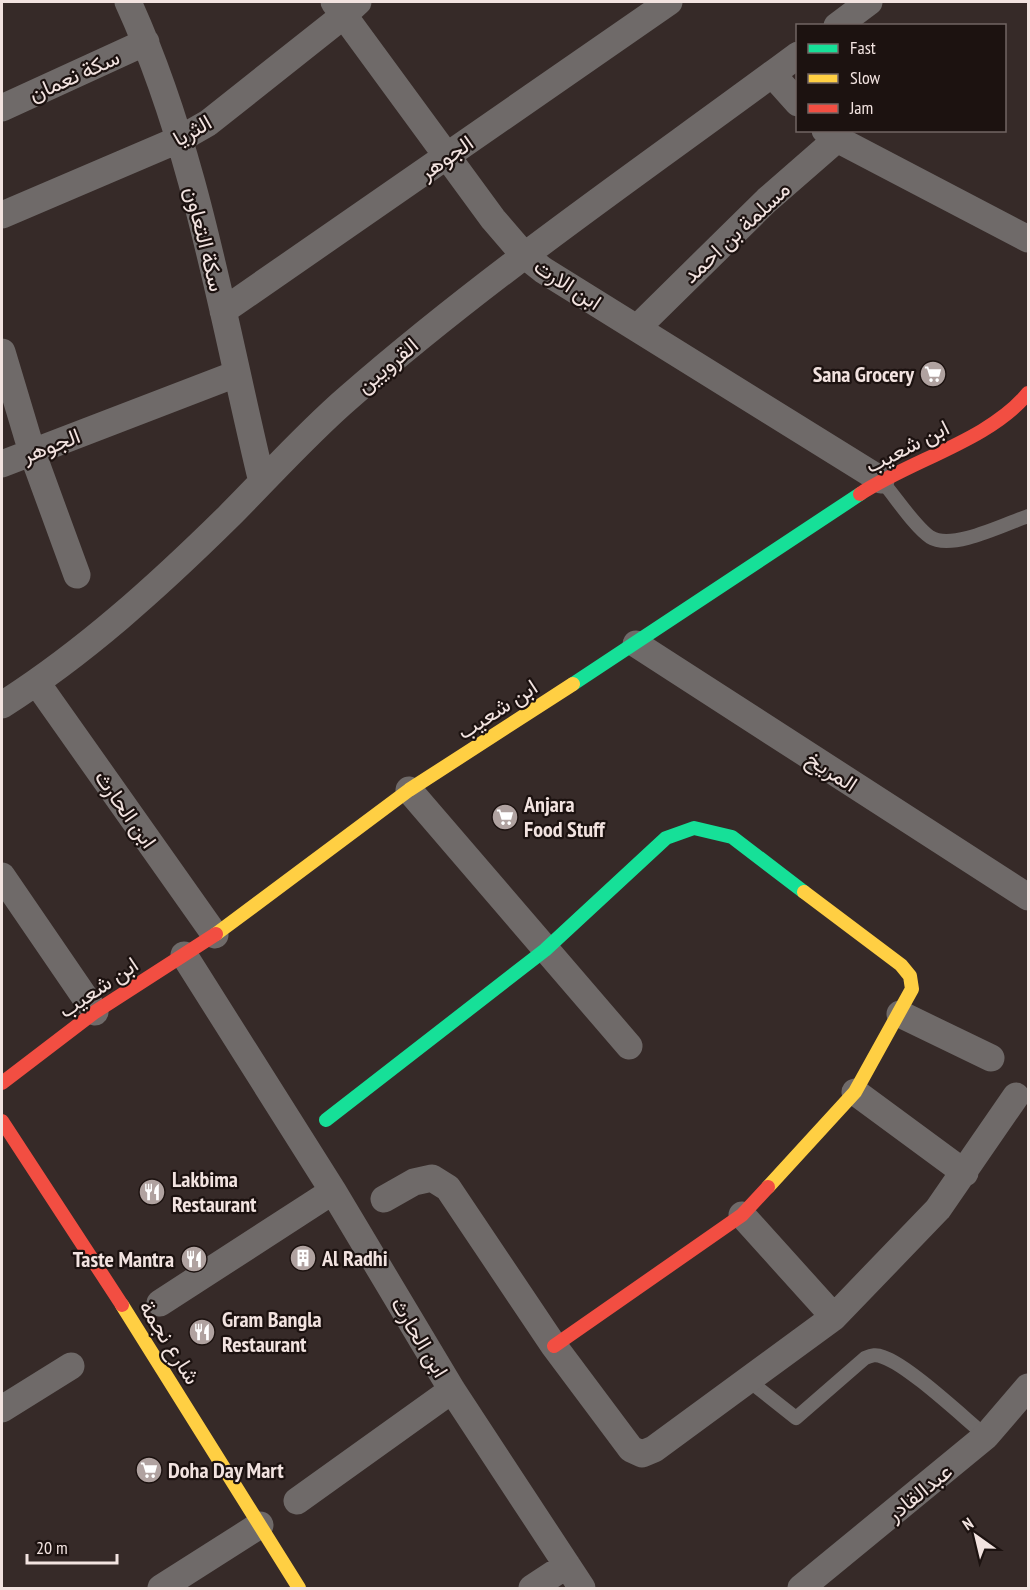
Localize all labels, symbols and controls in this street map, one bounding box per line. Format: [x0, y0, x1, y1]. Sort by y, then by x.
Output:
legend [796, 24, 1006, 132]
text: Fast [850, 36, 876, 59]
street label: سكة نعمان [24, 43, 124, 107]
text: Slow [850, 66, 881, 89]
text: Jam [849, 96, 873, 119]
street label: الثريا [167, 108, 217, 152]
street label: الجوهر [413, 128, 479, 186]
street label: مسلمة بن احمد [676, 175, 796, 289]
street label: سكة التعاون [178, 184, 232, 294]
street label: ابن الارت [529, 252, 607, 316]
street label: القرويين [350, 331, 424, 399]
supermarket icon: Sana Grocery [918, 359, 948, 389]
place label: Sana Grocery [813, 360, 915, 388]
street label: ابن شعيب [860, 413, 954, 479]
street label: الجوهر [17, 421, 84, 469]
street label: ابن شعيب [451, 673, 543, 745]
street label: المريخ [800, 744, 863, 799]
street label: ابن الحارث [89, 764, 163, 854]
place label: Anjara Food Stuff [523, 790, 606, 843]
supermarket icon: Anjara Food Stuff [490, 802, 520, 832]
street label: ابن شعيب [53, 950, 143, 1024]
place label: Lakbima Restaurant [172, 1165, 257, 1218]
restaurant icon: Lakbima Restaurant [137, 1177, 167, 1207]
building icon: Al Radhi [288, 1243, 318, 1273]
restaurant icon: Taste Mantra [179, 1244, 209, 1274]
place label: Al Radhi [321, 1244, 388, 1272]
place label: Taste Mantra [73, 1245, 174, 1273]
street label: ابن الحارث [385, 1291, 455, 1383]
street label: شارع نجمة [132, 1295, 207, 1390]
place label: Gram Bangla Restaurant [222, 1305, 322, 1358]
restaurant icon: Gram Bangla Restaurant [187, 1317, 217, 1347]
supermarket icon: Doha Day Mart [134, 1455, 164, 1485]
place label: Doha Day Mart [168, 1456, 284, 1484]
street label: عبدالقادر [879, 1457, 958, 1528]
north arrow [946, 1506, 1006, 1566]
text: N [958, 1513, 977, 1534]
scale bar [27, 1527, 117, 1565]
text: 20 m [36, 1536, 68, 1559]

